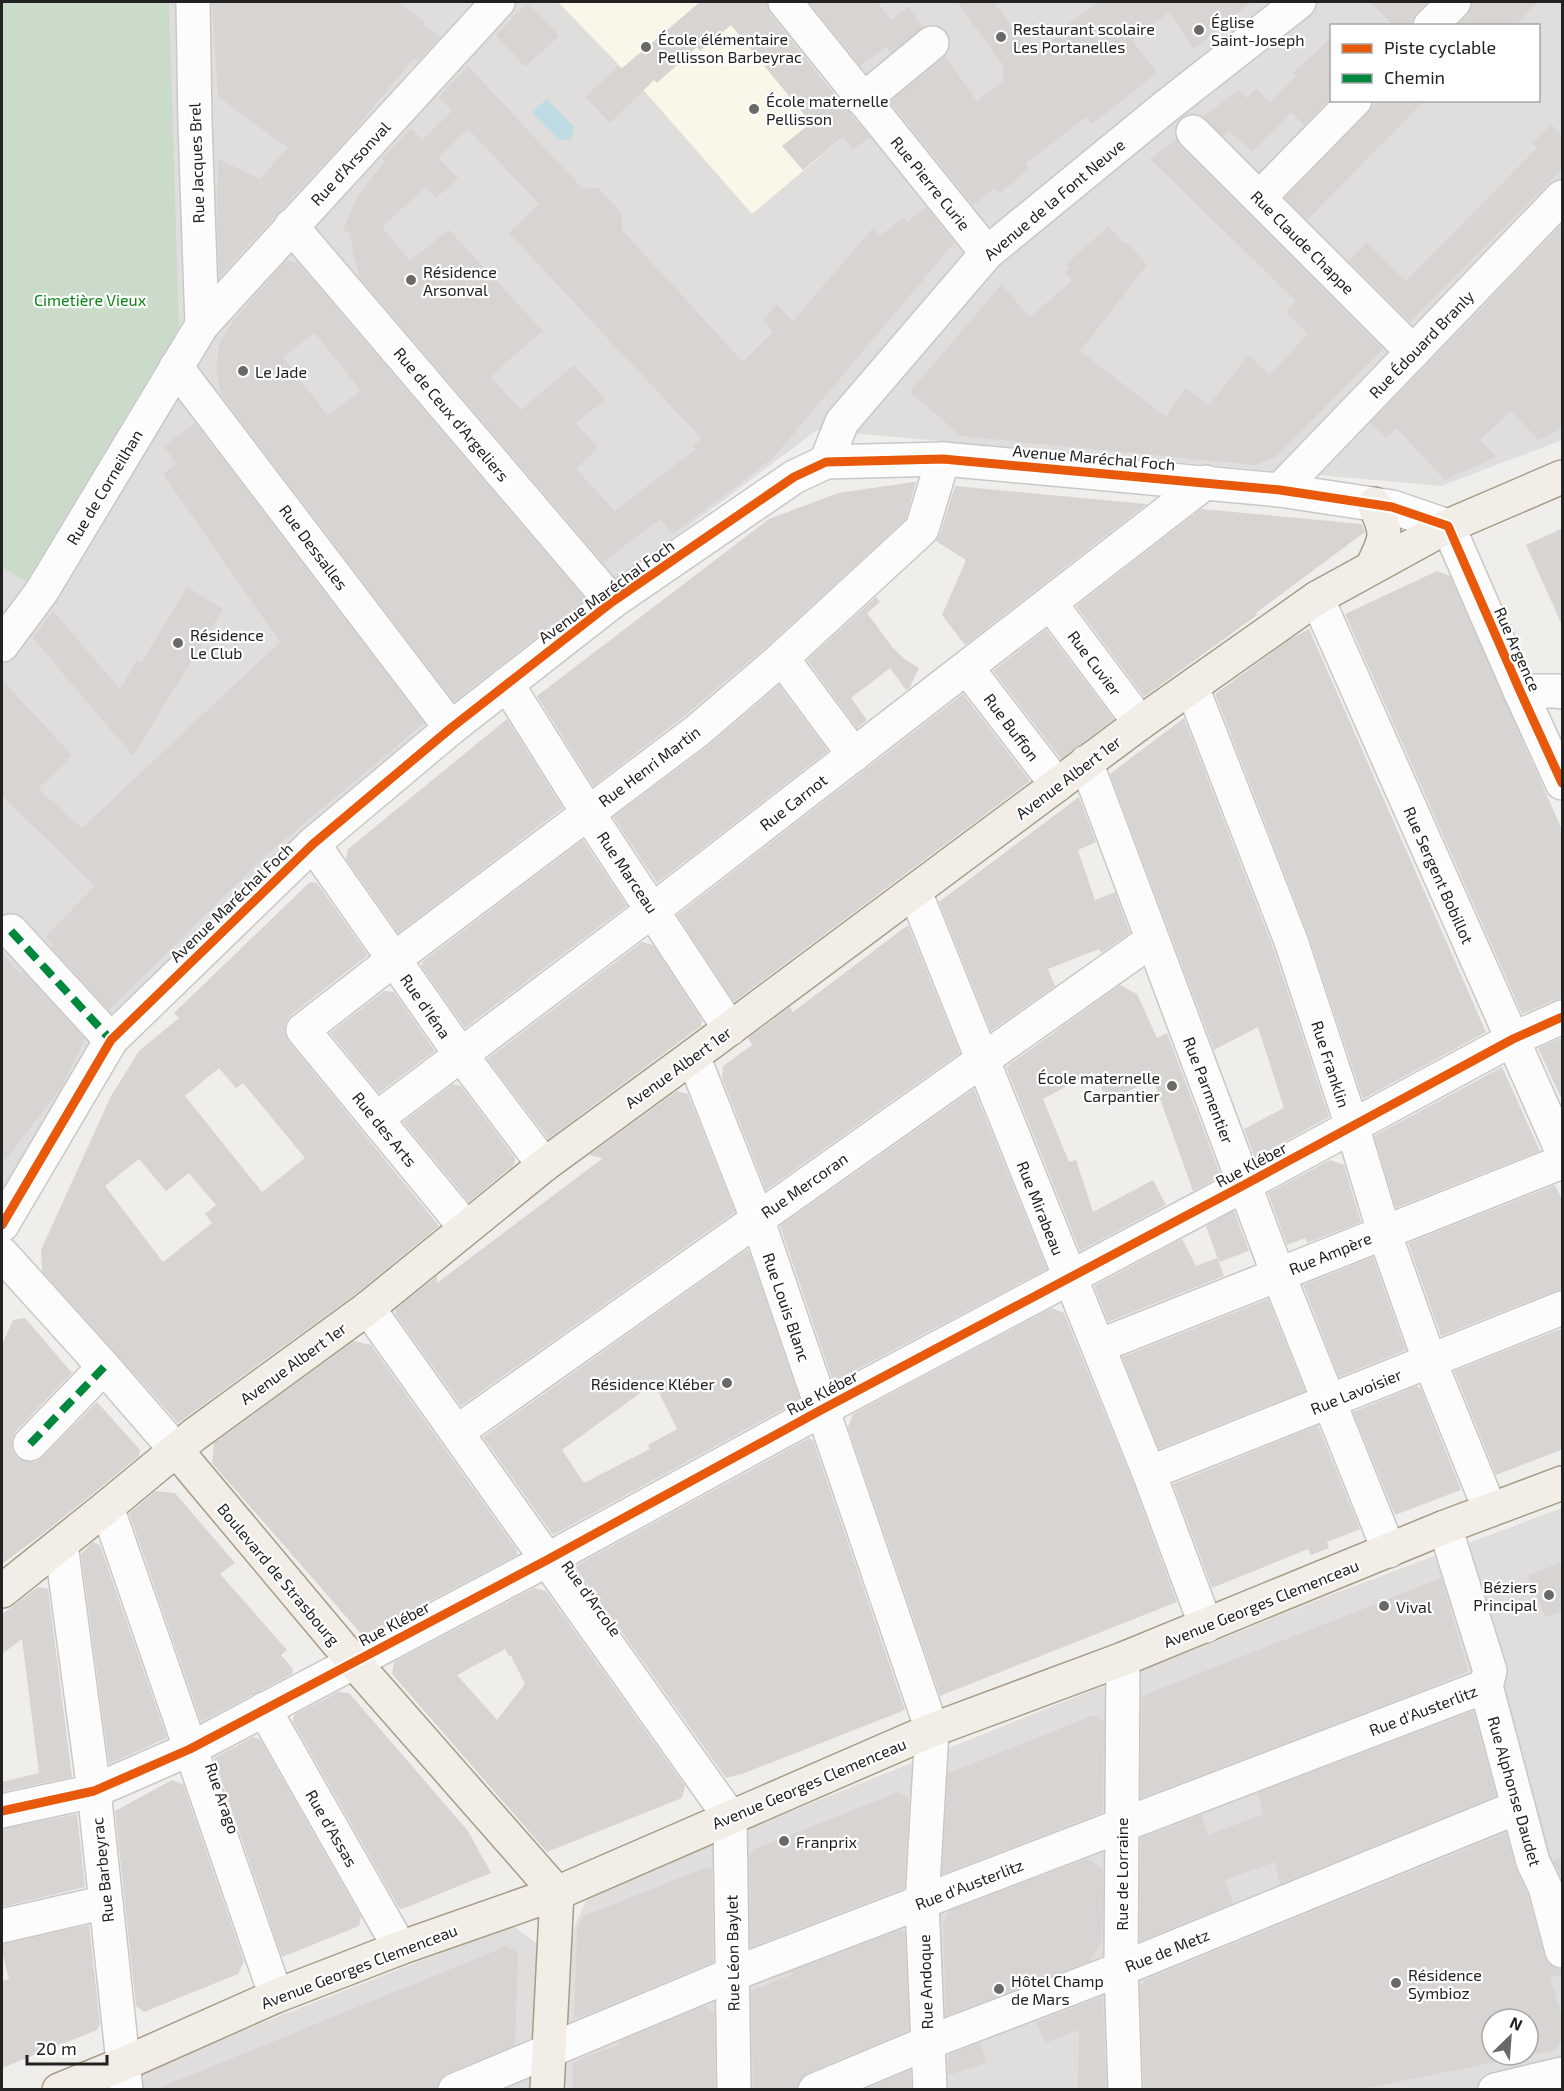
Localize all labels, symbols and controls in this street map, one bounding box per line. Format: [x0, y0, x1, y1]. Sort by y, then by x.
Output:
place label: Église Saint-Joseph [1211, 12, 1304, 49]
place label: Restaurant scolaire Les Portanelles [1013, 19, 1155, 56]
marker: Église Saint-Joseph [1192, 23, 1206, 37]
legend [1330, 24, 1540, 102]
place label: École élémentaire Pellisson Barbeyrac [658, 29, 802, 66]
marker: Restaurant scolaire Les Portanelles [994, 30, 1008, 44]
text: Piste cyclable [1384, 36, 1496, 58]
marker: École élémentaire Pellisson Barbeyrac [639, 40, 653, 54]
text: Chemin [1384, 66, 1445, 88]
place label: École maternelle Pellisson [766, 91, 889, 128]
street label: Rue Jacques Brel [184, 102, 208, 224]
marker: École maternelle Pellisson [747, 102, 761, 116]
street label: Rue d'Arsonval [306, 117, 394, 209]
street label: Rue Pierre Curie [887, 132, 975, 234]
street label: Avenue de la Font Neuve [980, 135, 1128, 263]
street label: Rue Claude Chappe [1247, 186, 1359, 298]
place label: Résidence Arsonval [423, 262, 497, 299]
marker: Résidence Arsonval [404, 273, 418, 287]
street label: Rue Édouard Branly [1365, 286, 1478, 402]
park label: Cimetière Vieux [34, 290, 147, 309]
street label: Rue de Ceux d'Argeliers [390, 343, 514, 485]
place label: Le Jade [255, 362, 307, 381]
marker: Le Jade [236, 364, 250, 378]
street label: Rue de Corneilhan [62, 426, 146, 548]
street label: Avenue Maréchal Foch [1012, 440, 1176, 474]
street label: Rue Dessalles [276, 501, 352, 593]
street label: Avenue Maréchal Foch [534, 535, 678, 647]
street label: Rue Argence [1491, 604, 1545, 694]
place label: Résidence Le Club [190, 625, 264, 662]
street label: Rue Cuvier [1064, 627, 1126, 700]
marker: Résidence Le Club [171, 636, 185, 650]
street label: Rue Buffon [980, 689, 1044, 765]
street label: Rue Henri Martin [594, 722, 704, 810]
street label: Avenue Albert 1er [1012, 731, 1125, 823]
street label: Rue Carnot [756, 770, 830, 834]
street label: Rue Sergent Bobillot [1400, 803, 1478, 947]
street label: Rue Marceau [594, 828, 662, 916]
street label: Avenue Maréchal Foch [166, 838, 296, 966]
street label: Rue d'Iéna [397, 970, 455, 1042]
street label: Rue Franklin [1308, 1018, 1354, 1110]
street label: Avenue Albert 1er [621, 1022, 735, 1112]
street label: Rue Parmentier [1180, 1034, 1238, 1147]
place label: École maternelle Carpantier [1037, 1068, 1161, 1105]
marker: École maternelle Carpantier [1165, 1079, 1179, 1093]
street label: Rue des Arts [349, 1088, 421, 1170]
street label: Rue Kléber [1212, 1137, 1290, 1191]
street label: Rue Mercoran [757, 1148, 851, 1222]
street label: Rue Mirabeau [1013, 1158, 1069, 1258]
street label: Rue Ampère [1286, 1228, 1374, 1278]
street label: Rue Louis Blanc [759, 1250, 815, 1364]
street label: Avenue Albert 1er [236, 1318, 350, 1408]
street label: Rue Lavoisier [1308, 1364, 1405, 1418]
street label: Rue Kléber [783, 1365, 861, 1419]
place label: Résidence Kléber [591, 1374, 716, 1393]
marker: Résidence Kléber [720, 1376, 734, 1390]
street label: Boulevard de Strasbourg [214, 1499, 344, 1649]
street label: Avenue Georges Clemenceau [1161, 1555, 1361, 1651]
street label: Rue d'Arcole [558, 1556, 626, 1640]
place label: Béziers Principal [1473, 1577, 1537, 1614]
marker: Béziers Principal [1542, 1588, 1556, 1602]
street label: Rue Kléber [355, 1596, 433, 1650]
place label: Vival [1396, 1597, 1432, 1616]
marker: Vival [1377, 1599, 1391, 1613]
street label: Rue d'Austerlitz [1366, 1681, 1480, 1739]
street label: Rue Alphonse Daudet [1484, 1714, 1546, 1868]
street label: Avenue Georges Clemenceau [709, 1733, 909, 1833]
street label: Rue Arago [202, 1760, 244, 1836]
street label: Rue d'Assas [302, 1786, 362, 1870]
street label: Rue Barbeyrac [87, 1816, 117, 1923]
street label: Rue de Lorraine [1112, 1817, 1131, 1931]
place label: Franprix [796, 1832, 858, 1851]
marker: Franprix [777, 1834, 791, 1848]
street label: Rue d'Austerlitz [912, 1855, 1026, 1913]
street label: Rue Léon Baylet [721, 1895, 743, 2011]
street label: Avenue Georges Clemenceau [258, 1920, 460, 2012]
street label: Rue de Metz [1122, 1924, 1212, 1976]
street label: Rue Andoque [914, 1934, 936, 2030]
place label: Résidence Symbioz [1408, 1965, 1482, 2002]
place label: Hôtel Champ de Mars [1011, 1971, 1104, 2008]
marker: Résidence Symbioz [1389, 1976, 1403, 1990]
marker: Hôtel Champ de Mars [992, 1982, 1006, 1996]
north arrow [1480, 2007, 1540, 2067]
text: N [1507, 2012, 1526, 2034]
scale bar [27, 2028, 106, 2066]
text: 20 m [36, 2037, 77, 2059]

